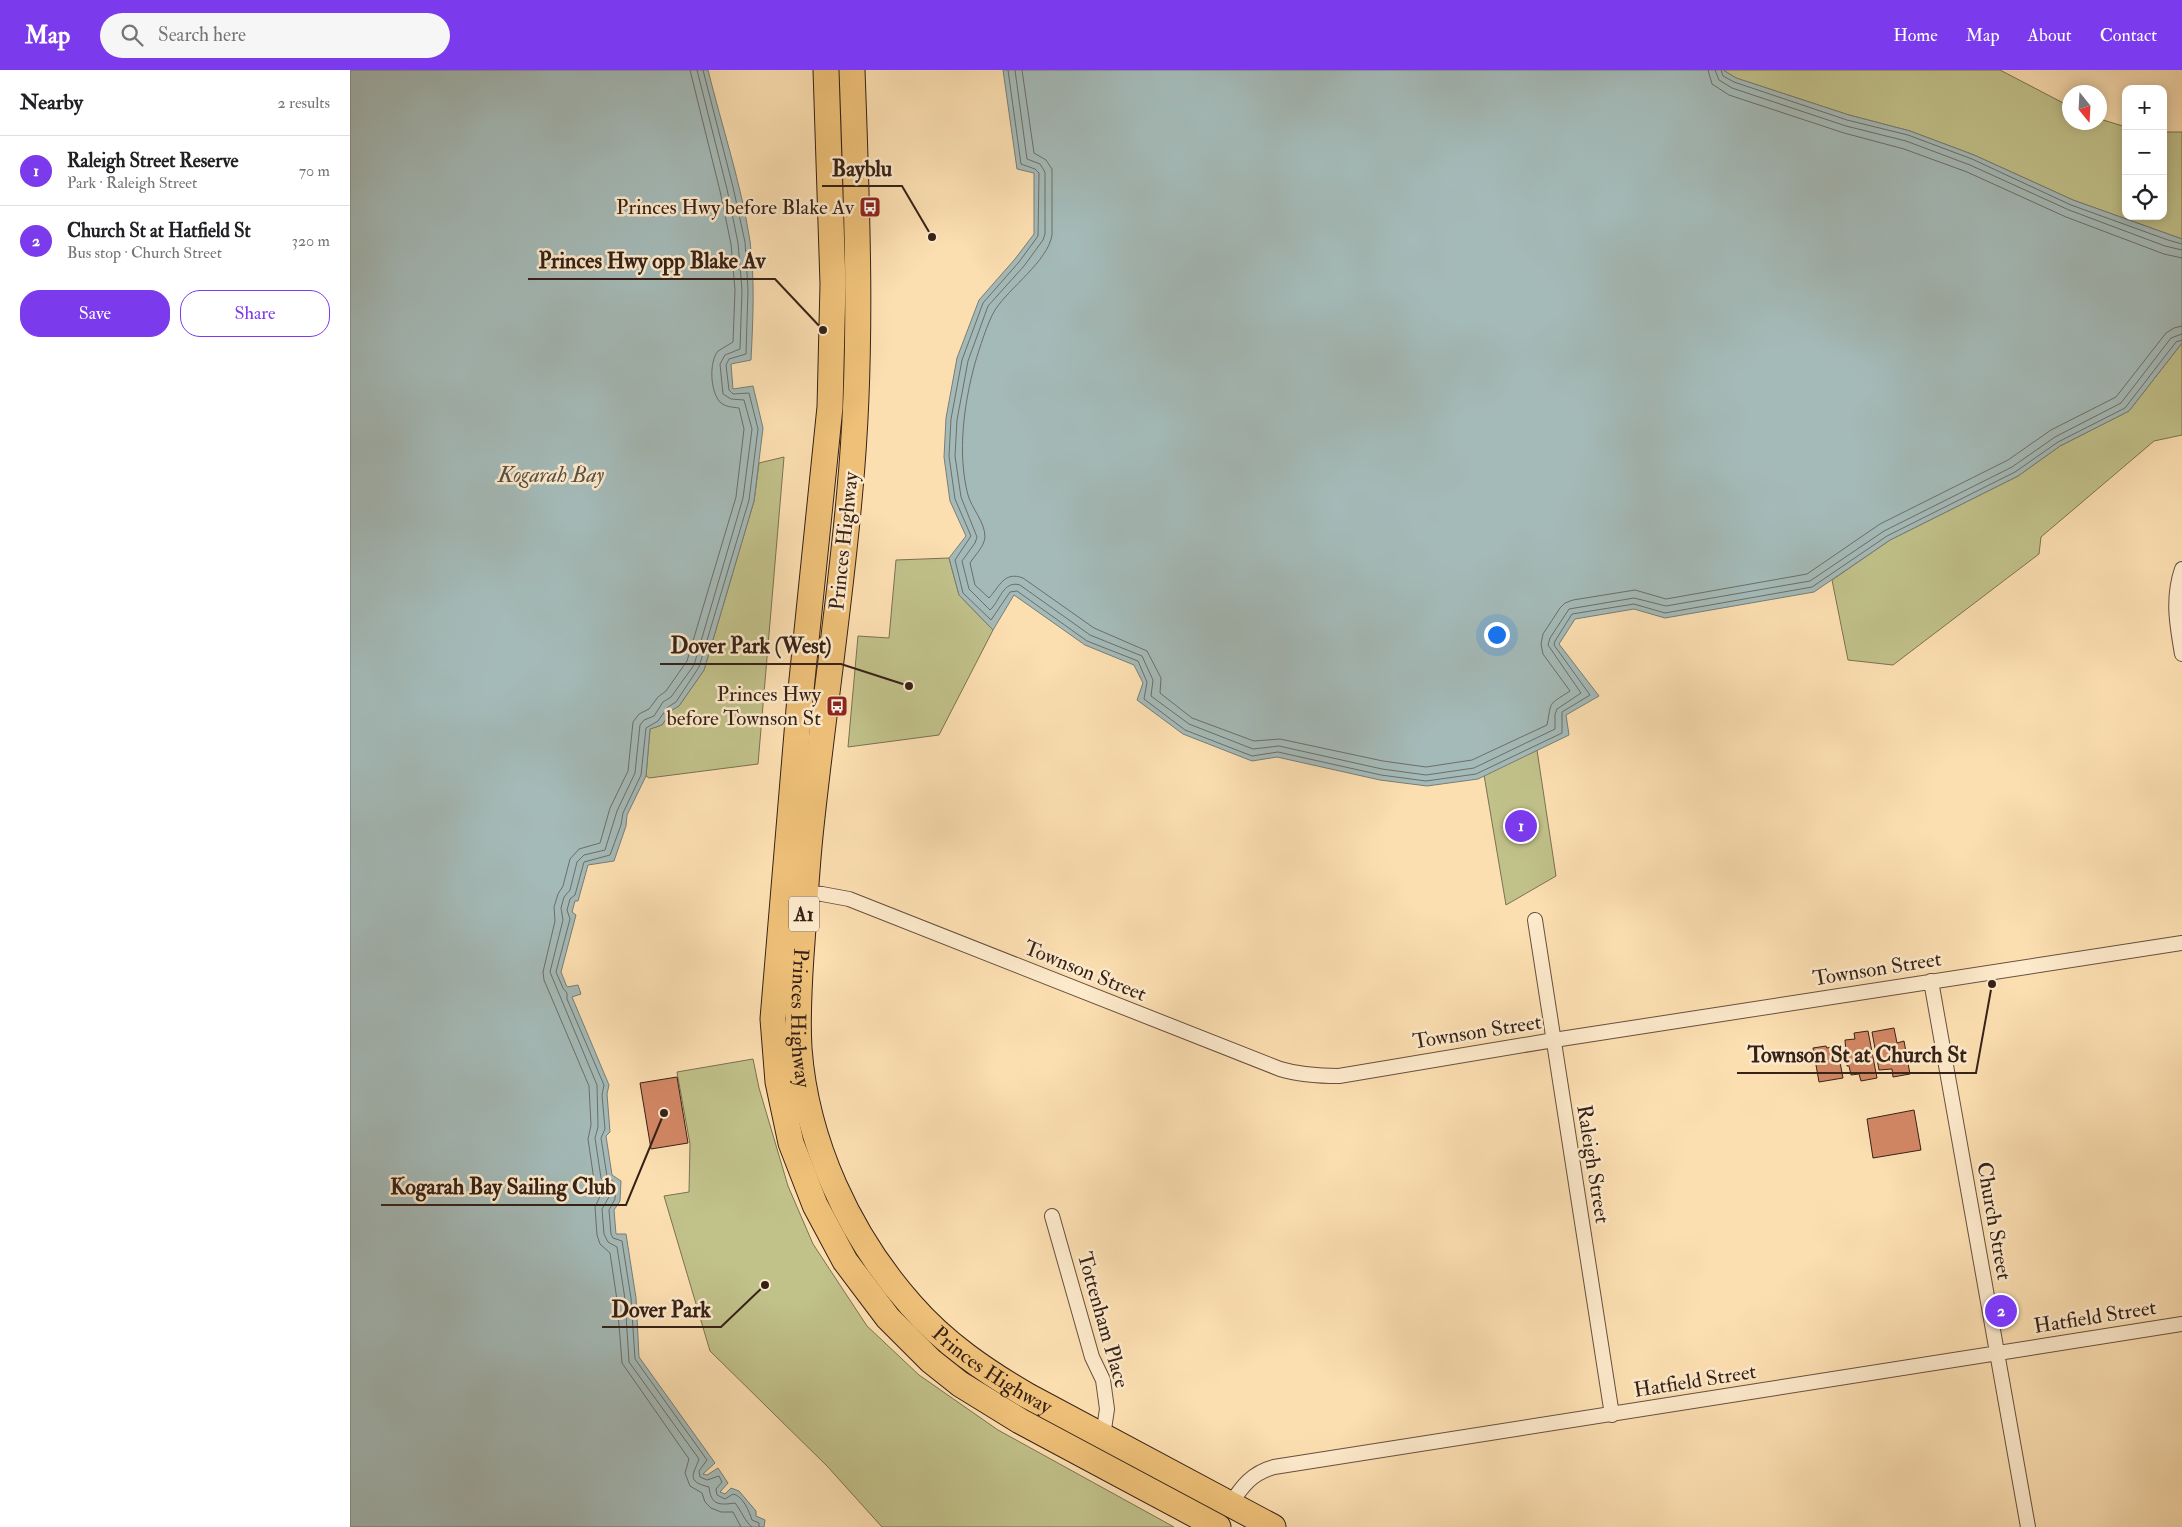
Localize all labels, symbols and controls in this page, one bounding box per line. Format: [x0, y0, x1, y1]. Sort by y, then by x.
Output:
search box [100, 13, 450, 58]
text: Map [25, 20, 70, 51]
icon: search [118, 21, 146, 49]
text: Search here [158, 23, 246, 47]
text: Home [1893, 24, 1938, 47]
text: Map [1966, 24, 2000, 47]
text: About [2028, 24, 2072, 47]
text: Contact [2100, 24, 2157, 47]
north arrow [2062, 85, 2107, 130]
map controls [2122, 85, 2167, 220]
button: + [2122, 85, 2167, 130]
text: Nearby [20, 89, 83, 116]
text: 2 results [277, 93, 330, 113]
button: − [2122, 130, 2167, 175]
text: Raleigh Street Reserve [67, 149, 238, 173]
callout: Bayblu [822, 149, 902, 186]
text: Bayblu [832, 155, 893, 184]
text: 1 [33, 161, 39, 181]
text: 70 m [299, 161, 330, 181]
text: Park · Raleigh Street [67, 173, 197, 193]
button: locate [2122, 175, 2167, 220]
place label: Princes Hwy before Blake Av [616, 194, 855, 221]
bus stop icon: Princes Hwy before Blake Av [858, 195, 882, 219]
text: Church St at Hatfield St [67, 219, 251, 243]
text: 2 [32, 231, 40, 251]
text: 320 m [292, 231, 330, 251]
callout: Princes Hwy opp Blake Av [528, 242, 775, 279]
text: Bus stop · Church Street [67, 243, 222, 263]
text: Princes Hwy opp Blake Av [538, 247, 767, 276]
button: Save [20, 290, 170, 337]
button: Share [180, 290, 330, 337]
water label: Kogarah Bay [497, 461, 605, 489]
street label: Princes Highway [823, 469, 865, 612]
your location [1484, 622, 1510, 648]
callout: Dover Park (West) [660, 627, 841, 664]
text: Dover Park (West) [670, 632, 832, 660]
place label: Princes Hwy before Townson St [666, 681, 822, 732]
bus stop icon: Princes Hwy before Townson St [825, 694, 849, 718]
pin: 1 [1505, 807, 1537, 845]
road number: A1 [789, 896, 819, 932]
street label: Townson Street [1020, 934, 1150, 1008]
street label: Townson Street [1811, 945, 1943, 992]
street label: Princes Highway [785, 947, 817, 1090]
street label: Townson Street [1411, 1008, 1543, 1055]
callout: Townson St at Church St [1737, 1036, 1976, 1073]
text: Townson St at Church St [1746, 1041, 1967, 1069]
street label: Raleigh Street [1570, 1103, 1616, 1225]
street label: Church Street [1970, 1160, 2018, 1282]
callout: Kogarah Bay Sailing Club [381, 1168, 626, 1205]
text: Kogarah Bay Sailing Club [390, 1173, 616, 1202]
street label: Tottenham Place [1071, 1249, 1135, 1391]
callout: Dover Park [602, 1290, 721, 1327]
pin: 2 [1985, 1292, 2017, 1330]
street label: Hatfield Street [2032, 1294, 2158, 1340]
text: Dover Park [611, 1296, 711, 1324]
street label: Princes Highway [926, 1320, 1058, 1420]
street label: Hatfield Street [1632, 1358, 1758, 1404]

